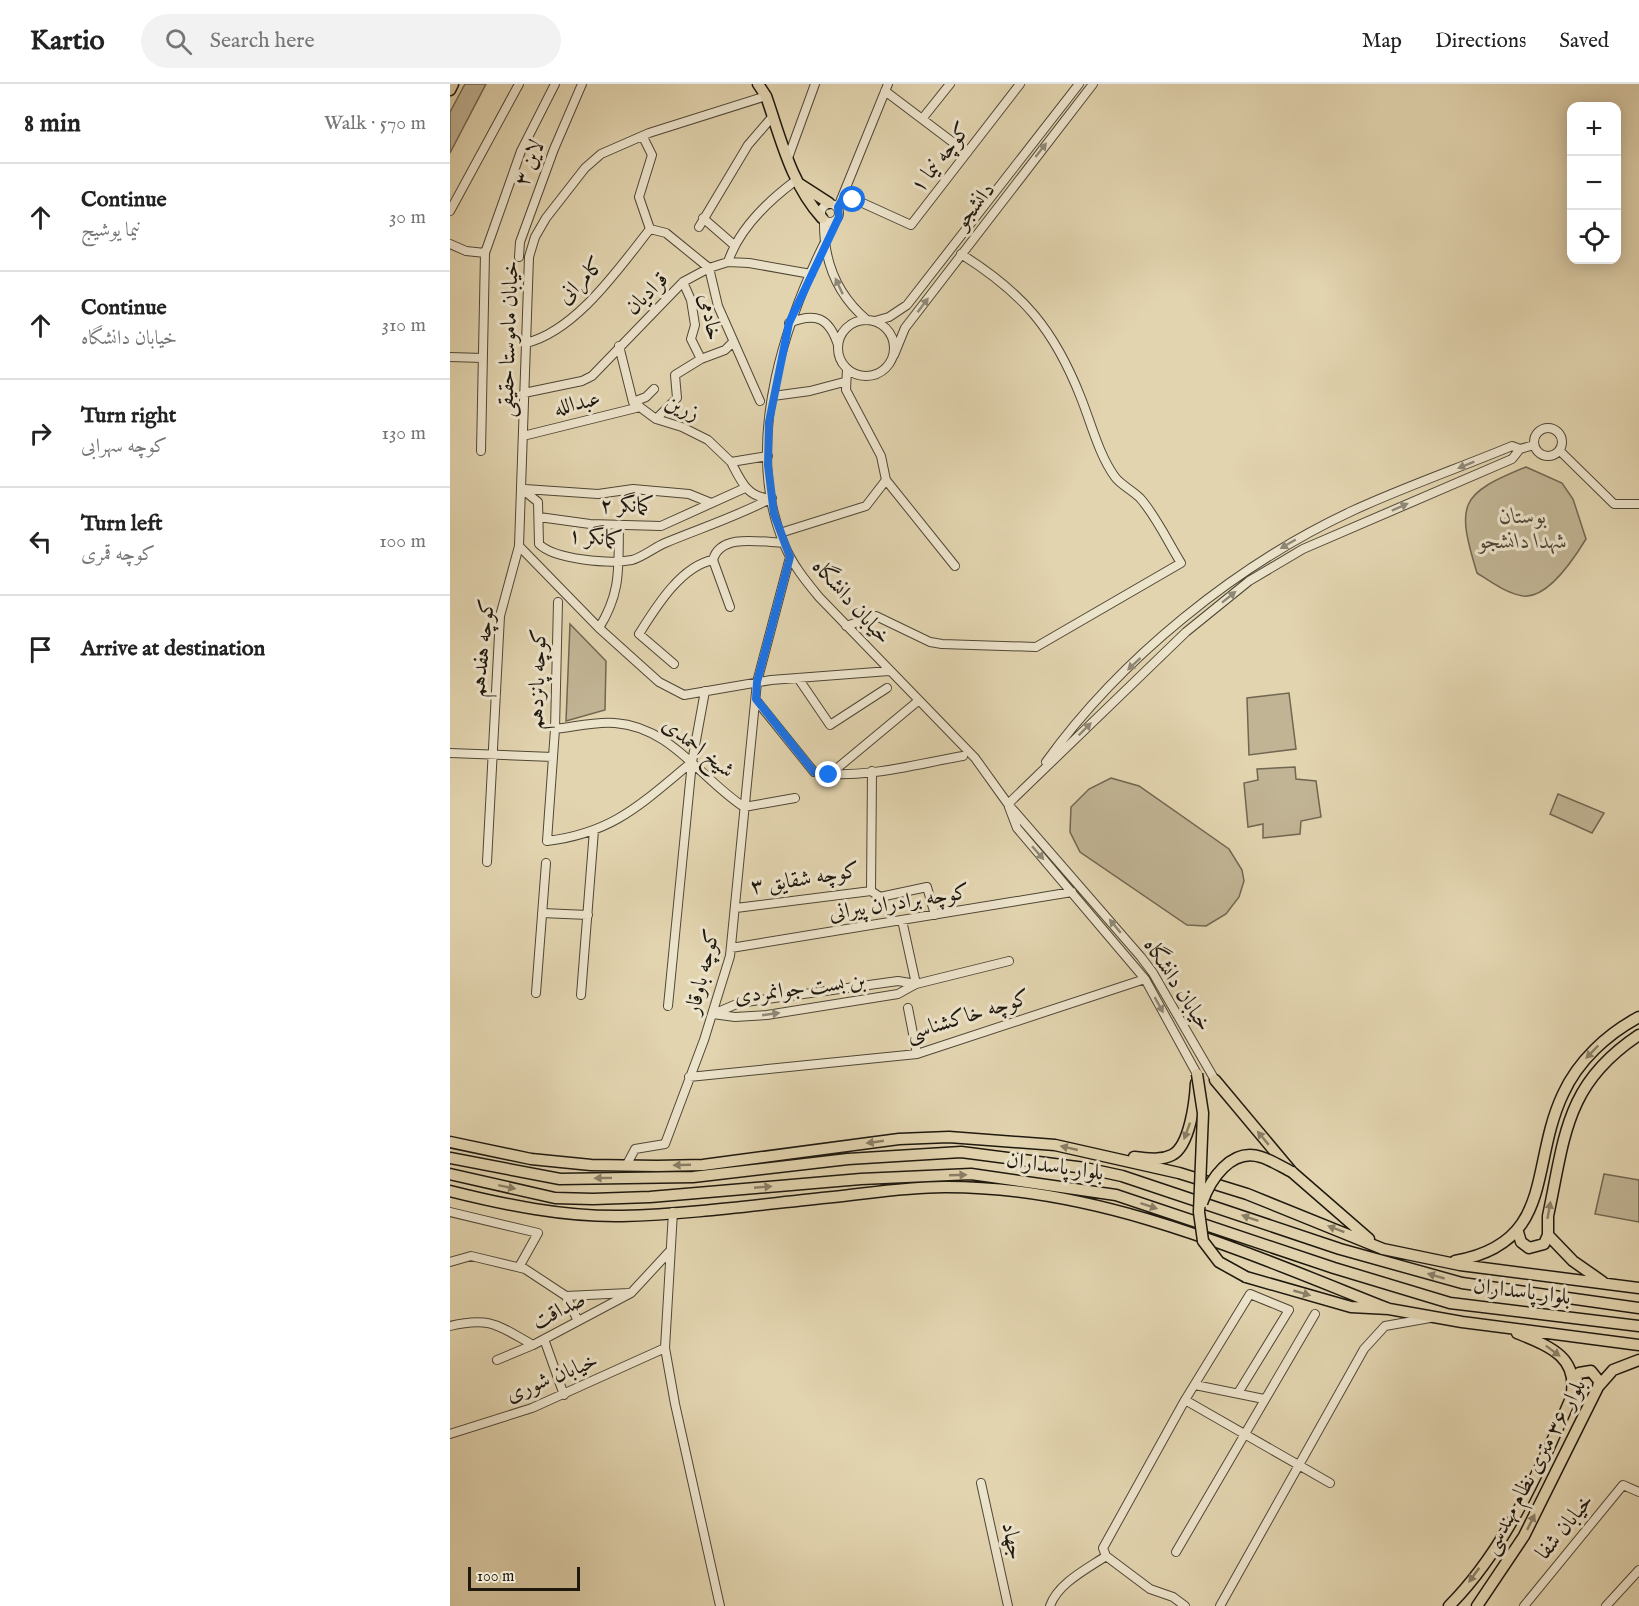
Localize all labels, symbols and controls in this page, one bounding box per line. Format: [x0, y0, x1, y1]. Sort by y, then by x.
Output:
search box [141, 14, 561, 68]
text: Kartio [30, 24, 105, 59]
icon: search [162, 25, 195, 58]
text: Search here [210, 27, 315, 55]
text: Map [1362, 28, 1402, 55]
text: Directions [1435, 28, 1526, 55]
text: Saved [1559, 28, 1609, 55]
map controls [1567, 102, 1621, 264]
button: + [1567, 102, 1621, 156]
text: 8 min [24, 107, 81, 140]
text: Walk · 570 m [324, 111, 426, 136]
street label: کوچه نیما ۱ [905, 117, 977, 199]
street label: لاین ۳ [508, 136, 552, 190]
one-way arrow [1035, 142, 1048, 158]
button: − [1567, 156, 1621, 210]
street label: دانشجو [947, 177, 1002, 236]
text: Continue [81, 186, 167, 214]
route start [839, 186, 865, 212]
icon: ahead [24, 201, 57, 234]
text: 30 m [389, 205, 426, 230]
button: locate [1567, 210, 1621, 264]
text: نیما یوشیج [81, 218, 140, 243]
street label: کامرانی [551, 251, 611, 311]
street label: خیابان ماموستا حقیقی [492, 260, 527, 418]
street label: قرادیان [619, 266, 675, 322]
one-way arrow [834, 278, 843, 295]
street label: خادمی [692, 291, 728, 343]
text: Continue [81, 294, 167, 322]
one-way arrow [916, 297, 928, 312]
icon: ahead [24, 309, 57, 342]
text: 310 m [382, 313, 426, 338]
text: خیابان دانشگاه [81, 326, 177, 351]
street label: عبدالله [551, 385, 603, 423]
street label: زرین [660, 388, 704, 428]
text: Turn right [81, 402, 176, 430]
icon: right [24, 417, 57, 450]
text: 130 m [381, 421, 426, 446]
text: کوچه سهرابی [81, 434, 167, 459]
one-way arrow [1456, 460, 1474, 470]
street label: کمانگر ۲ [600, 492, 654, 520]
one-way arrow [1392, 502, 1409, 511]
park label: بوستان شهدا دانشجو [1478, 503, 1567, 556]
text: Turn left [81, 510, 163, 538]
street label: کمانگر ۱ [567, 522, 623, 554]
icon: left [24, 525, 57, 558]
text: 100 m [379, 529, 426, 554]
one-way arrow [1280, 539, 1296, 550]
text: کوچه قمری [81, 542, 155, 567]
street label: خیابان دانشگاه [805, 553, 897, 651]
one-way arrow [1221, 591, 1237, 604]
street label: کوچه هفدهم [464, 597, 507, 699]
street label: کوچه پانزدهم [522, 628, 559, 730]
icon: arrive [24, 633, 57, 666]
text: Arrive at destination [81, 635, 265, 663]
one-way arrow [1127, 657, 1142, 671]
street label: شیخ احمدی [654, 711, 740, 788]
one-way arrow [1077, 722, 1091, 736]
route end [815, 761, 841, 787]
one-way arrow [1031, 845, 1044, 860]
street label: کوچه شقایق ۳ [749, 857, 861, 901]
street label: کوچه برادران پیرانی [827, 878, 971, 929]
one-way arrow [1108, 918, 1121, 934]
street label: کوچه باوقار [678, 926, 727, 1019]
street label: خیابان دانشگاه [1136, 933, 1218, 1037]
street label: بن بست جوانمردی [733, 967, 867, 1011]
street label: کوچه خاکشناسی [903, 984, 1033, 1048]
one-way arrow [1154, 997, 1164, 1014]
one-way arrow [761, 1009, 780, 1018]
one-way arrow [1586, 1045, 1600, 1059]
one-way arrow [1181, 1122, 1191, 1140]
one-way arrow [1257, 1130, 1270, 1146]
one-way arrow [866, 1137, 885, 1147]
one-way arrow [1060, 1143, 1079, 1152]
street label: بلوار پاسداران [1004, 1146, 1106, 1189]
one-way arrow [672, 1161, 691, 1170]
one-way arrow [948, 1170, 967, 1179]
one-way arrow [593, 1174, 612, 1183]
one-way arrow [754, 1182, 773, 1192]
one-way arrow [498, 1183, 516, 1193]
one-way arrow [1545, 1201, 1554, 1220]
one-way arrow [1140, 1202, 1158, 1212]
one-way arrow [1241, 1213, 1259, 1223]
one-way arrow [1326, 1224, 1344, 1234]
one-way arrow [1427, 1270, 1445, 1280]
street label: بلوار پاسداران [1471, 1272, 1572, 1313]
street label: صداقت [528, 1286, 590, 1336]
one-way arrow [1293, 1289, 1311, 1298]
one-way arrow [1545, 1344, 1560, 1356]
street label: خیابان شوری [502, 1347, 602, 1409]
street label: بلوار ۳۶ متری نظام مهندسی [1477, 1374, 1597, 1562]
street label: خیابان شفا [1530, 1488, 1600, 1566]
one-way arrow [1527, 1513, 1536, 1530]
street label: جهاد [994, 1520, 1030, 1562]
scale bar [468, 1564, 580, 1592]
text: 100 m [477, 1567, 514, 1587]
one-way arrow [1469, 1568, 1481, 1583]

